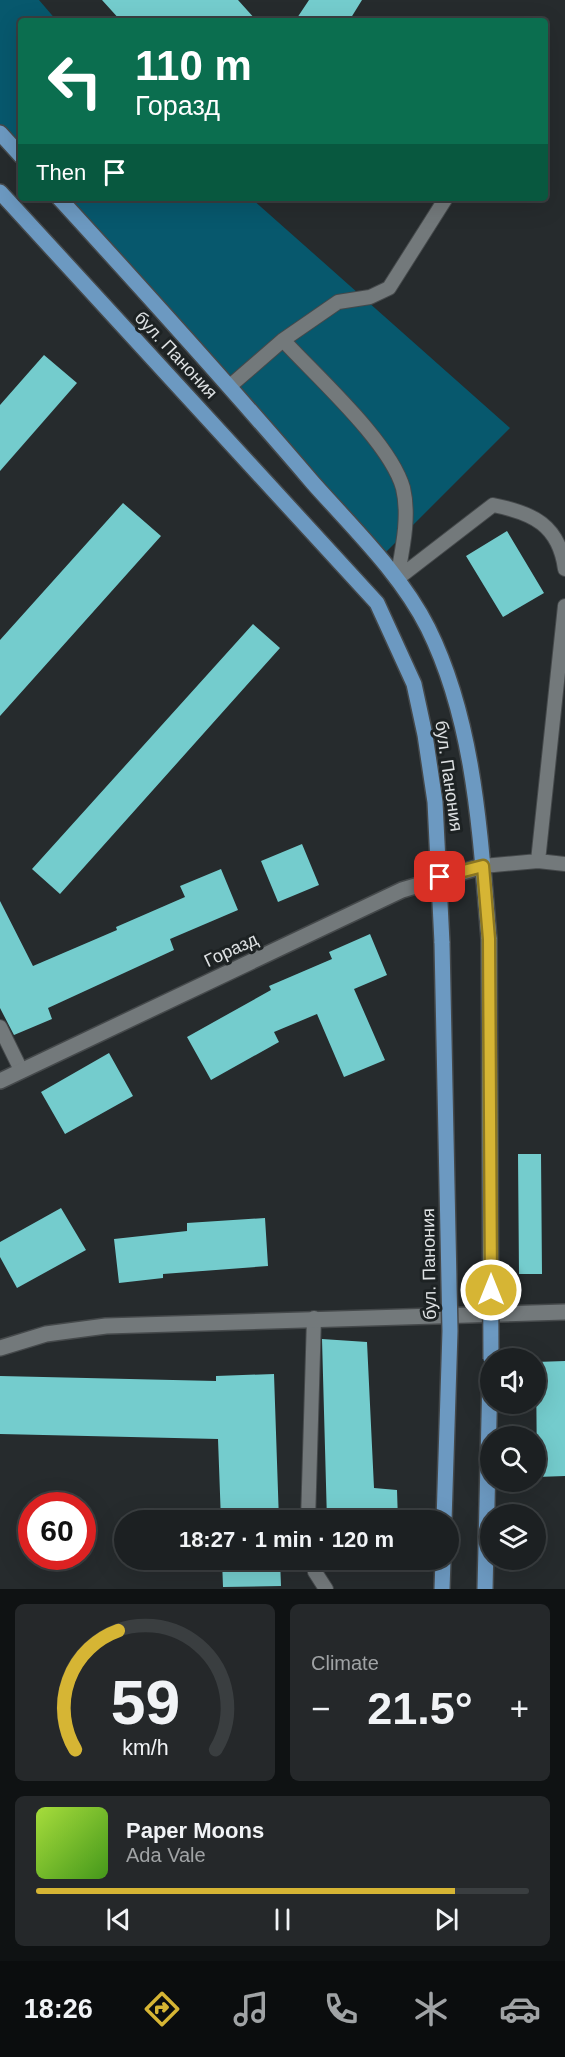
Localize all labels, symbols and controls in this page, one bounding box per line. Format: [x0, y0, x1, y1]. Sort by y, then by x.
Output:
icon: left [36, 42, 114, 120]
text: 110 m [135, 42, 252, 89]
text: Горазд [135, 91, 220, 121]
icon: arrive [98, 156, 131, 189]
text: Then [36, 160, 86, 185]
street label: бул. Панония [131, 307, 221, 403]
street label: бул. Панония [431, 719, 467, 833]
pin [414, 851, 465, 902]
icon: arrive [423, 860, 456, 893]
street label: Горазд [201, 929, 261, 971]
street label: бул. Панония [418, 1208, 440, 1320]
position arrow [459, 1258, 523, 1322]
map controls [480, 1348, 546, 1570]
button: sound [480, 1348, 546, 1414]
button: search [480, 1426, 546, 1492]
speed limit sign: 60 [18, 1492, 96, 1570]
button: layers [480, 1504, 546, 1570]
text: 18:27 · 1 min · 120 m [179, 1527, 394, 1552]
text: Climate [311, 1652, 379, 1674]
text: 59 [110, 1668, 180, 1737]
text: 21.5° [367, 1683, 473, 1734]
text: − [311, 1690, 330, 1727]
text: + [510, 1690, 529, 1727]
text: km/h [122, 1736, 168, 1760]
text: Paper Moons [126, 1818, 264, 1843]
text: Ada Vale [126, 1844, 206, 1866]
icon: previous [102, 1903, 135, 1936]
icon: pause [266, 1903, 299, 1936]
icon: next [430, 1903, 463, 1936]
icon: directions [141, 1988, 183, 2030]
icon: music [230, 1988, 272, 2030]
icon: phone [320, 1988, 362, 2030]
icon: climate [410, 1988, 452, 2030]
icon: car [499, 1988, 541, 2030]
text: 18:26 [24, 1994, 93, 2024]

